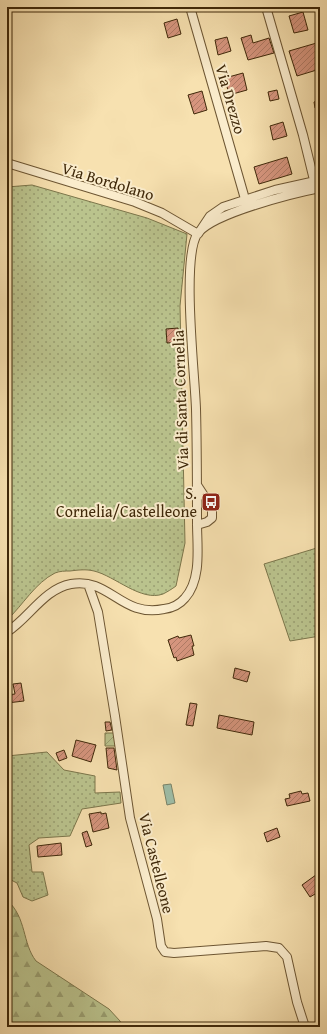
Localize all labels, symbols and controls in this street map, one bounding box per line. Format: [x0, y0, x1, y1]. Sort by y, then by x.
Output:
street label: Via Drezzo [210, 61, 252, 137]
street label: Via Bordolano [59, 156, 157, 206]
street label: Via di Santa Cornelia [166, 329, 194, 470]
place label: S. Cornelia/Castelleone [56, 481, 197, 523]
bus stop icon: S. Cornelia/Castelleone [200, 491, 222, 513]
street label: Via Castelleone [133, 810, 181, 916]

